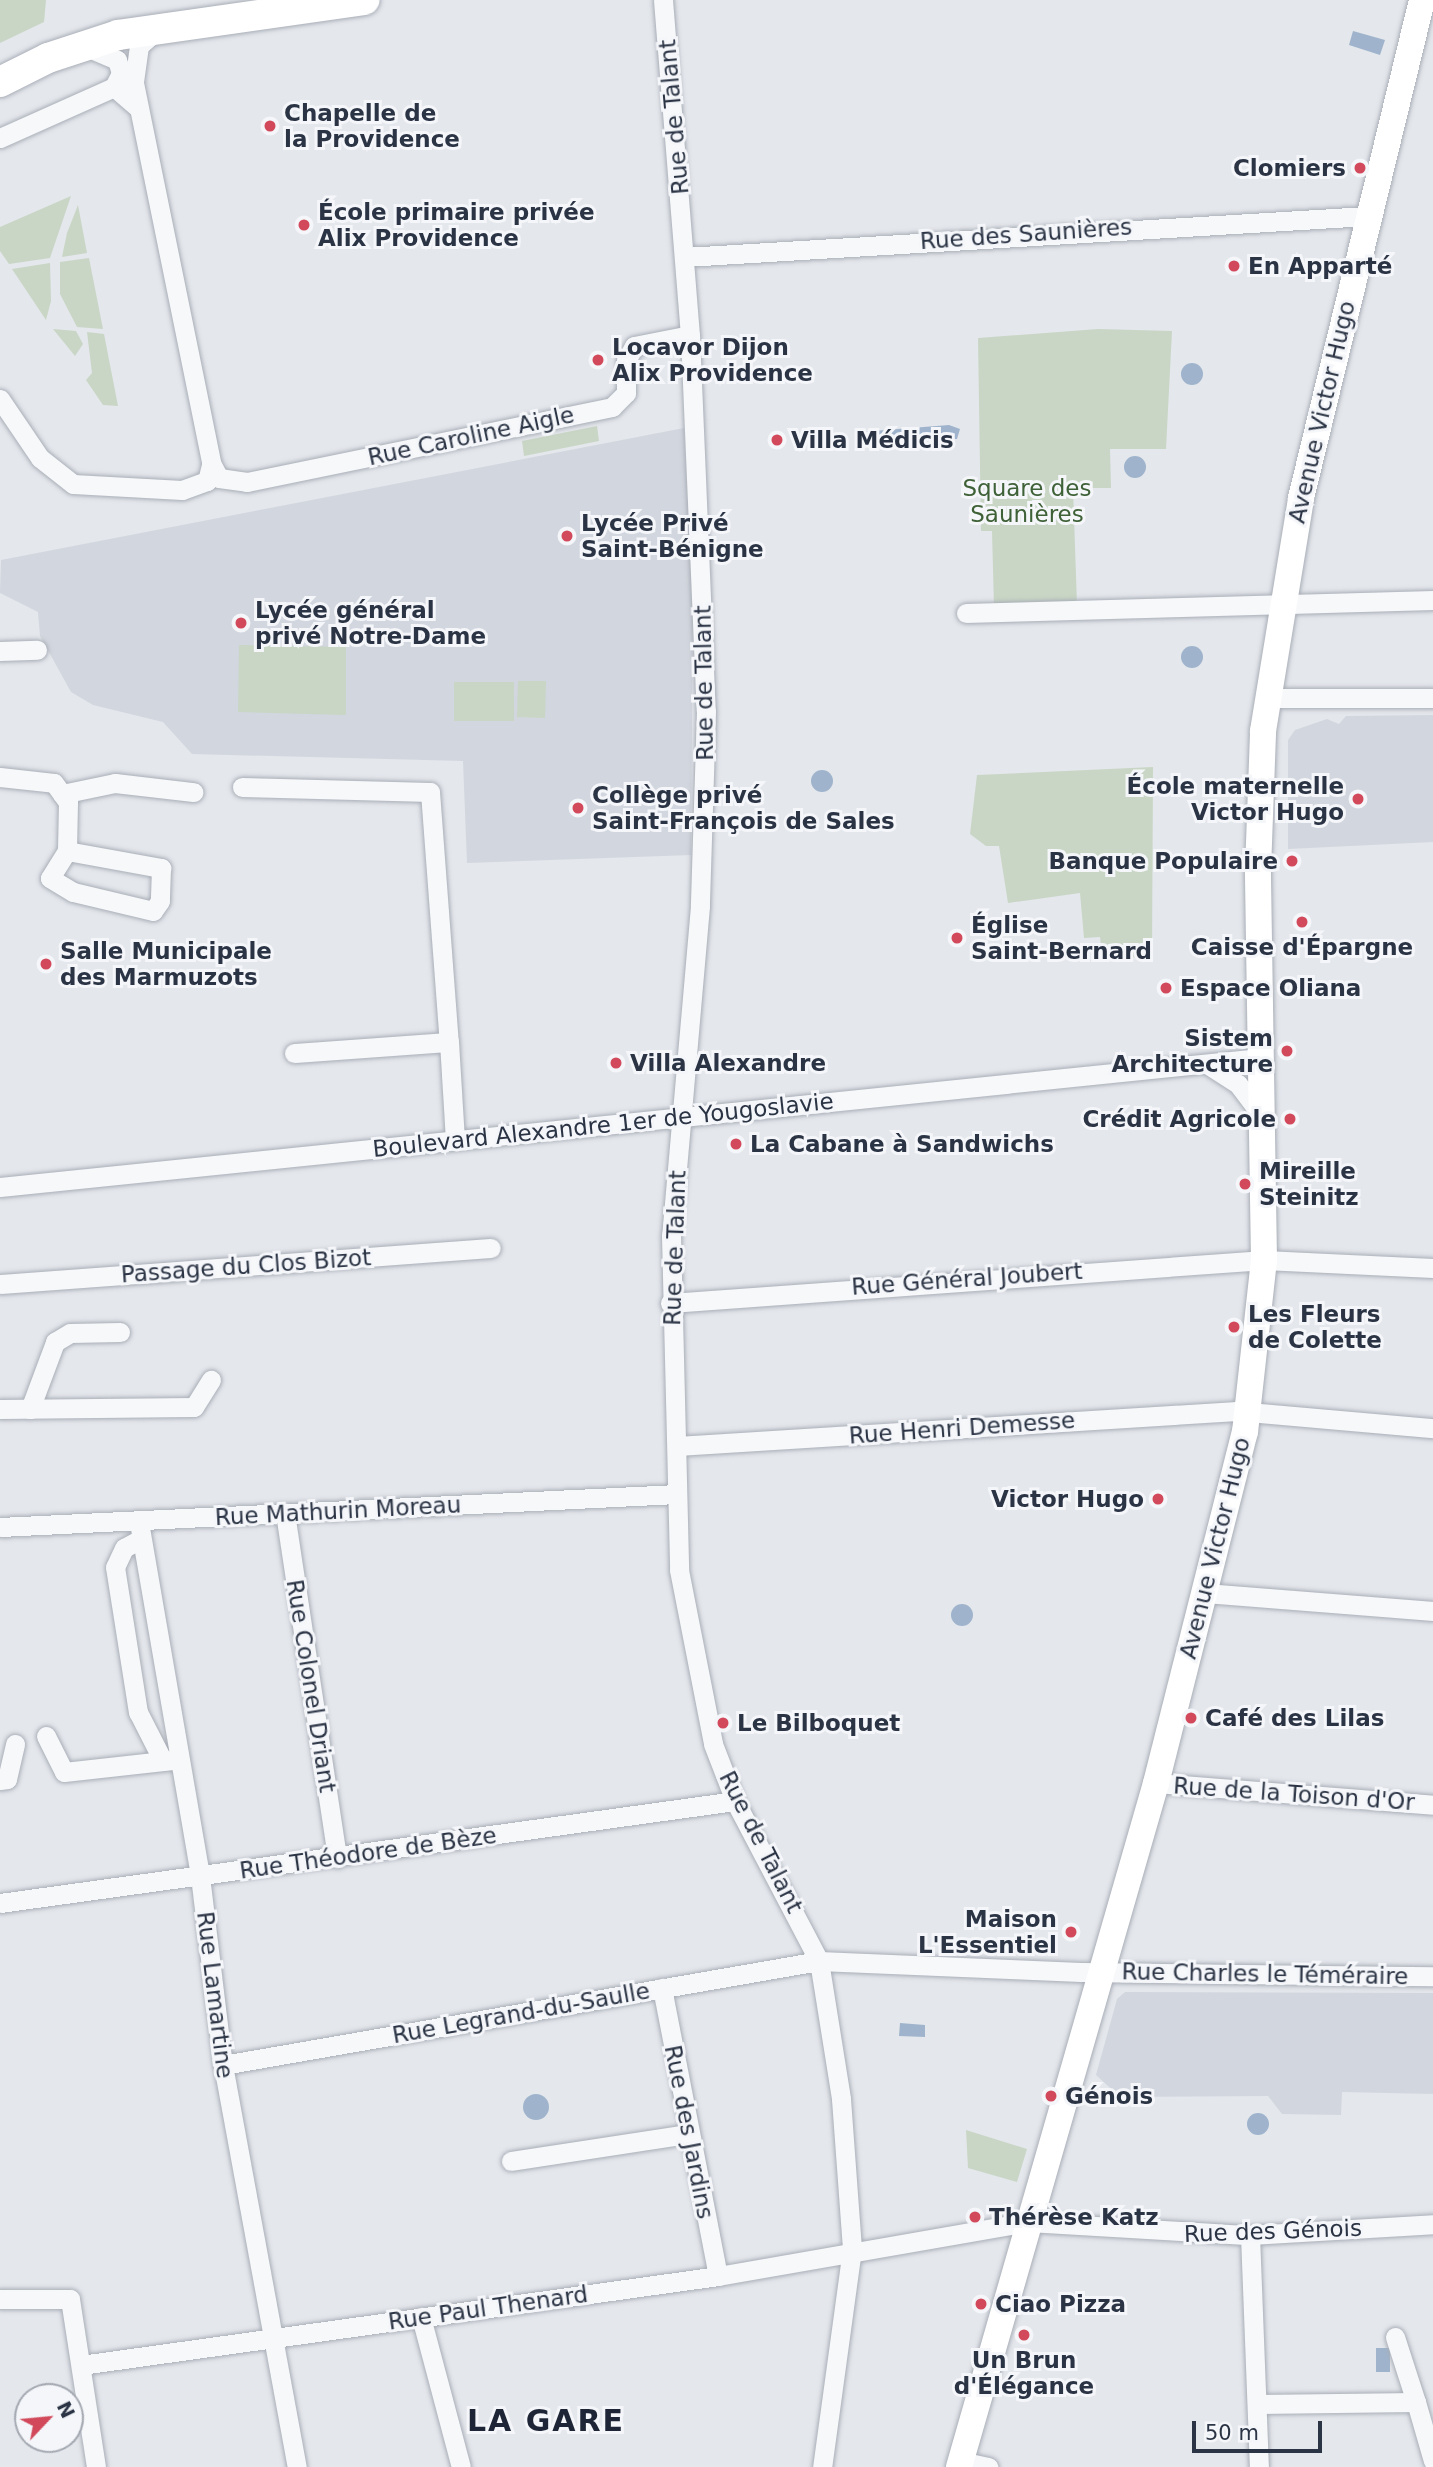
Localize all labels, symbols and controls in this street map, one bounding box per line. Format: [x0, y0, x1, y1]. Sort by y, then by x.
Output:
street label: Rue de Talant [653, 38, 695, 196]
place label: Chapelle de la Providence [284, 99, 460, 153]
marker: Chapelle de la Providence [262, 118, 278, 134]
place label: Clomiers [1233, 154, 1346, 182]
marker: Clomiers [1352, 160, 1368, 176]
place label: École primaire privée Alix Providence [318, 198, 595, 252]
street label: Rue des Saunières [919, 213, 1133, 255]
marker: École primaire privée Alix Providence [296, 217, 312, 233]
place label: En Apparté [1248, 252, 1392, 280]
marker: En Apparté [1226, 258, 1242, 274]
street label: Avenue Victor Hugo [1283, 298, 1361, 526]
place label: Locavor Dijon Alix Providence [612, 333, 813, 387]
marker: Locavor Dijon Alix Providence [590, 352, 606, 368]
street label: Rue Caroline Aigle [365, 401, 577, 471]
place label: Villa Médicis [791, 426, 954, 454]
marker: Villa Médicis [769, 432, 785, 448]
park label: Square des Saunières [962, 474, 1092, 528]
place label: Lycée Privé Saint-Bénigne [581, 509, 764, 563]
marker: Lycée Privé Saint-Bénigne [559, 528, 575, 544]
place label: Lycée général privé Notre-Dame [255, 596, 486, 650]
street label: Rue de Talant [689, 605, 719, 761]
marker: Lycée général privé Notre-Dame [233, 615, 249, 631]
place label: École maternelle Victor Hugo [1127, 772, 1344, 826]
place label: Collège privé Saint-François de Sales [592, 781, 895, 835]
marker: École maternelle Victor Hugo [1350, 791, 1366, 807]
marker: Collège privé Saint-François de Sales [570, 800, 586, 816]
place label: Banque Populaire [1048, 847, 1278, 875]
marker: Banque Populaire [1284, 853, 1300, 869]
place label: Église Saint-Bernard [971, 911, 1152, 965]
marker: Caisse d'Épargne [1294, 914, 1310, 930]
marker: Église Saint-Bernard [949, 930, 965, 946]
place label: Caisse d'Épargne [1191, 933, 1413, 961]
place label: Salle Municipale des Marmuzots [60, 937, 272, 991]
marker: Salle Municipale des Marmuzots [38, 956, 54, 972]
place label: Espace Oliana [1180, 974, 1361, 1002]
marker: Espace Oliana [1158, 980, 1174, 996]
place label: Sistem Architecture [1111, 1024, 1273, 1078]
marker: Sistem Architecture [1279, 1043, 1295, 1059]
place label: Villa Alexandre [630, 1049, 826, 1077]
marker: Villa Alexandre [608, 1055, 624, 1071]
street label: Boulevard Alexandre 1er de Yougoslavie [371, 1087, 835, 1163]
place label: Crédit Agricole [1082, 1105, 1276, 1133]
marker: Crédit Agricole [1282, 1111, 1298, 1127]
place label: La Cabane à Sandwichs [750, 1130, 1054, 1158]
marker: La Cabane à Sandwichs [728, 1136, 744, 1152]
place label: Mireille Steinitz [1259, 1157, 1359, 1211]
street label: Rue de Talant [658, 1170, 692, 1326]
marker: Mireille Steinitz [1237, 1176, 1253, 1192]
street label: Passage du Clos Bizot [120, 1243, 372, 1289]
street label: Rue Général Joubert [851, 1257, 1083, 1301]
place label: Les Fleurs de Colette [1248, 1300, 1382, 1354]
marker: Les Fleurs de Colette [1226, 1319, 1242, 1335]
street label: Rue Henri Demesse [848, 1406, 1076, 1450]
street label: Avenue Victor Hugo [1174, 1434, 1256, 1662]
place label: Victor Hugo [991, 1485, 1144, 1513]
street label: Rue Mathurin Moreau [214, 1491, 462, 1531]
marker: Victor Hugo [1150, 1491, 1166, 1507]
street label: Rue Colonel Driant [281, 1578, 341, 1794]
place label: Café des Lilas [1205, 1704, 1384, 1732]
place label: Le Bilboquet [737, 1709, 900, 1737]
marker: Café des Lilas [1183, 1710, 1199, 1726]
marker: Le Bilboquet [715, 1715, 731, 1731]
street label: Rue de Talant [713, 1766, 809, 1918]
street label: Rue de la Toison d'Or [1172, 1772, 1416, 1816]
street label: Rue Théodore de Bèze [238, 1821, 498, 1885]
place label: Maison L'Essentiel [918, 1905, 1057, 1959]
street label: Rue Lamartine [191, 1910, 239, 2080]
marker: Maison L'Essentiel [1063, 1924, 1079, 1940]
street label: Rue Charles le Téméraire [1121, 1958, 1409, 1990]
street label: Rue Legrand-du-Saulle [390, 1977, 652, 2049]
street label: Rue des Jardins [659, 2043, 719, 2221]
place label: Génois [1065, 2082, 1153, 2110]
marker: Génois [1043, 2088, 1059, 2104]
place label: Thérèse Katz [989, 2203, 1159, 2231]
marker: Thérèse Katz [967, 2209, 983, 2225]
street label: Rue des Génois [1184, 2214, 1362, 2248]
street label: Rue Paul Thenard [386, 2280, 590, 2336]
place label: Ciao Pizza [995, 2290, 1126, 2318]
marker: Ciao Pizza [973, 2296, 989, 2312]
marker: Un Brun d'Élégance [1016, 2327, 1032, 2343]
place label: Un Brun d'Élégance [954, 2346, 1094, 2400]
north arrow [14, 2383, 84, 2453]
text: N [53, 2398, 79, 2422]
district label: LA GARE [468, 2403, 624, 2439]
scale bar [1195, 2408, 1324, 2452]
text: 50 m [1205, 2421, 1259, 2445]

